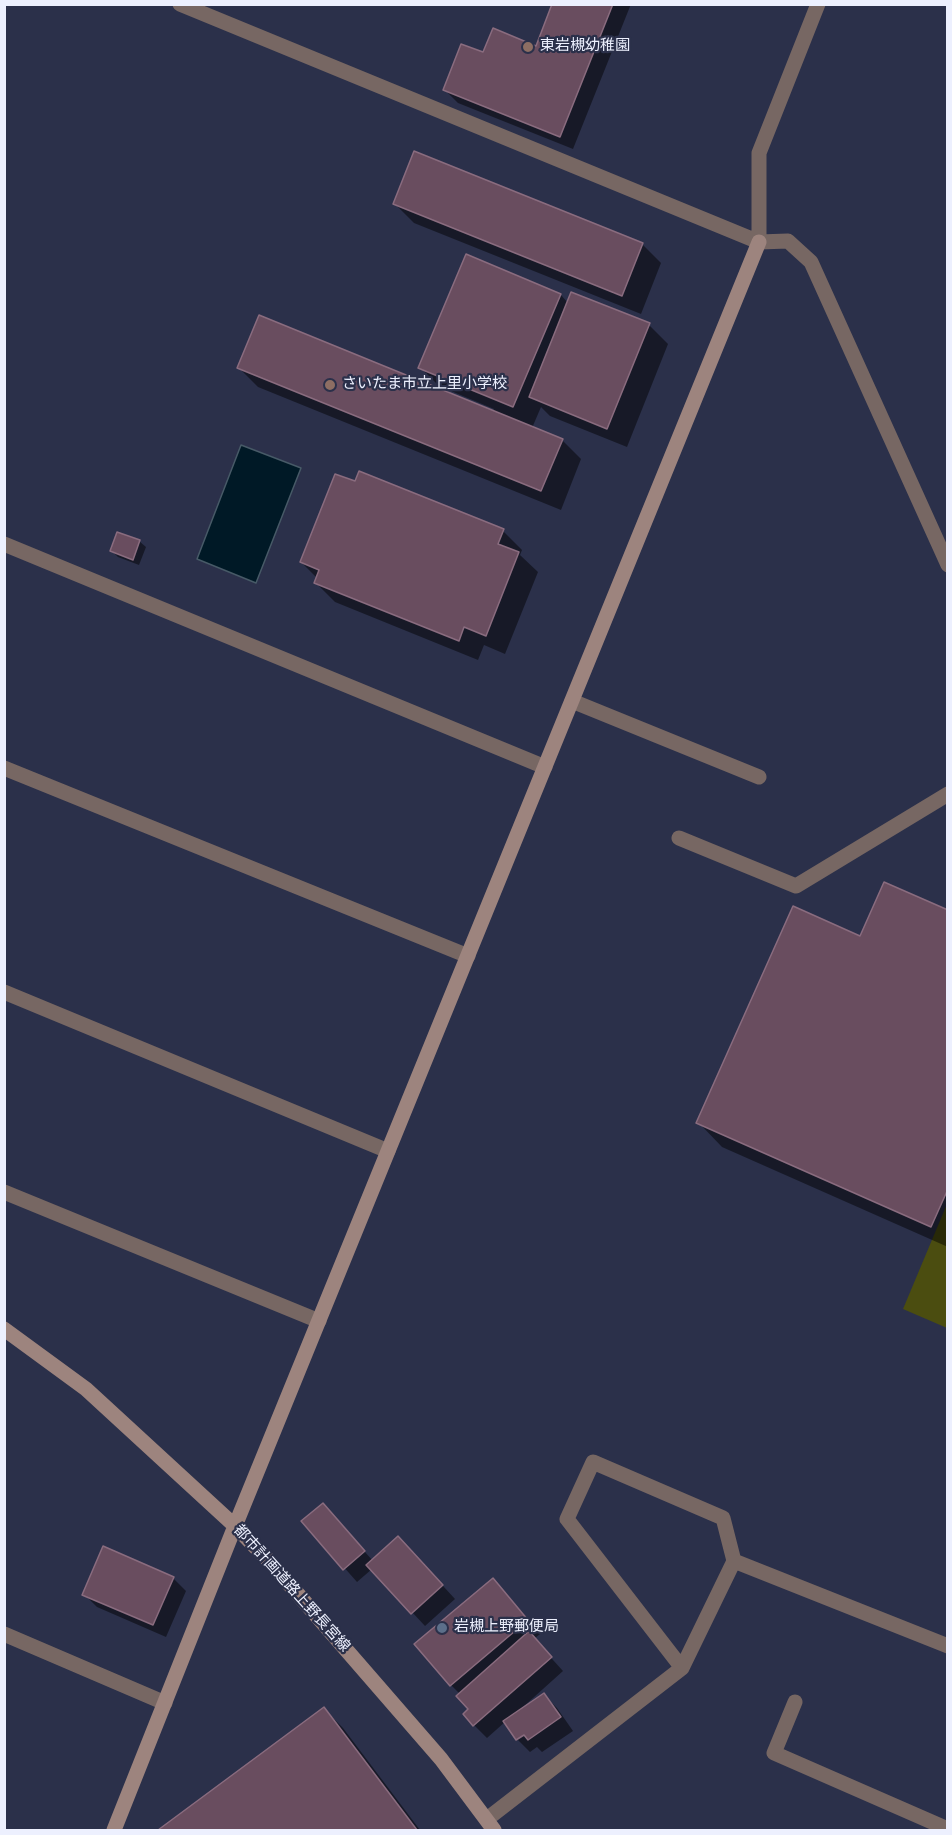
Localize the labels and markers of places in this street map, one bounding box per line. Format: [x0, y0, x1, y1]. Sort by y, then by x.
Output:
place label: 東岩槻幼稚園 [540, 38, 630, 56]
marker: 東岩槻幼稚園 [521, 40, 535, 54]
place label: さいたま市立上里小学校 [342, 376, 507, 394]
marker: さいたま市立上里小学校 [323, 378, 337, 392]
place label: 岩槻上野郵便局 [454, 1619, 559, 1637]
marker: 岩槻上野郵便局 [435, 1621, 449, 1635]

